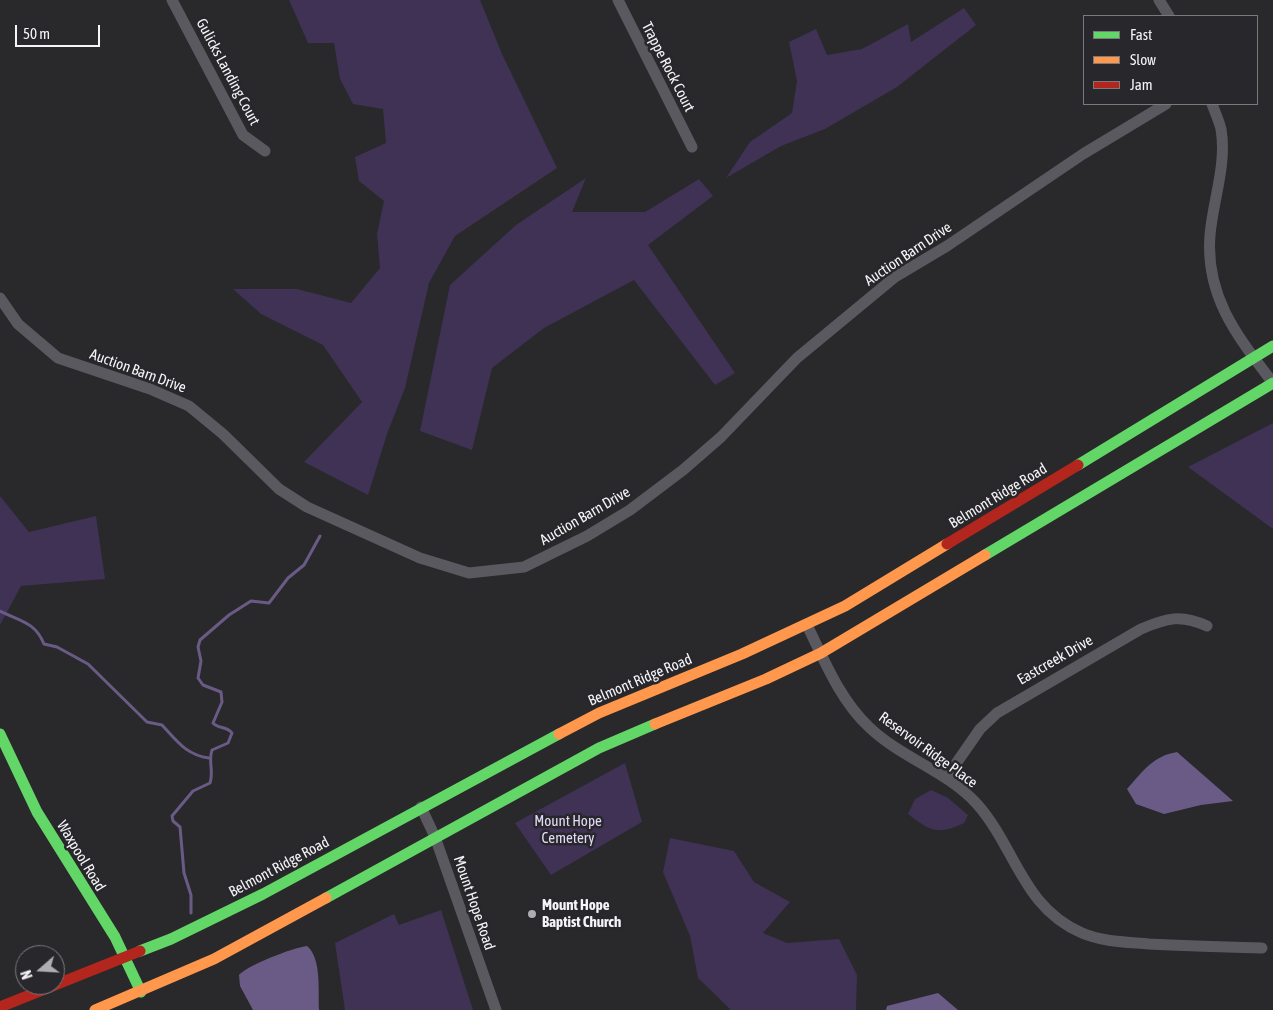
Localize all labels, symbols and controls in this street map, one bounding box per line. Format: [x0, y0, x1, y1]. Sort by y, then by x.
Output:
scale bar [18, 15, 102, 47]
legend [1083, 15, 1258, 105]
street label: Gulicks Landing Court [192, 16, 264, 128]
street label: Trappe Rock Court [638, 19, 698, 115]
text: 50 m [23, 25, 50, 42]
text: Fast [1130, 26, 1152, 43]
text: Slow [1130, 51, 1156, 68]
text: Jam [1130, 76, 1153, 93]
street label: Auction Barn Drive [861, 218, 955, 290]
street label: Auction Barn Drive [87, 345, 189, 397]
street label: Belmont Ridge Road [946, 460, 1050, 532]
street label: Auction Barn Drive [537, 483, 633, 549]
street label: Eastcreek Drive [1014, 631, 1096, 689]
street label: Belmont Ridge Road [585, 650, 695, 710]
street label: Reservoir Ridge Place [875, 708, 981, 792]
park label: Mount Hope Cemetery [534, 812, 602, 847]
street label: Waxpool Road [53, 817, 109, 895]
street label: Belmont Ridge Road [226, 833, 332, 901]
street label: Mount Hope Road [449, 854, 499, 952]
place label: Mount Hope Baptist Church [542, 896, 621, 931]
marker: Mount Hope Baptist Church [526, 908, 538, 920]
north arrow [15, 945, 65, 995]
text: N [18, 968, 36, 981]

